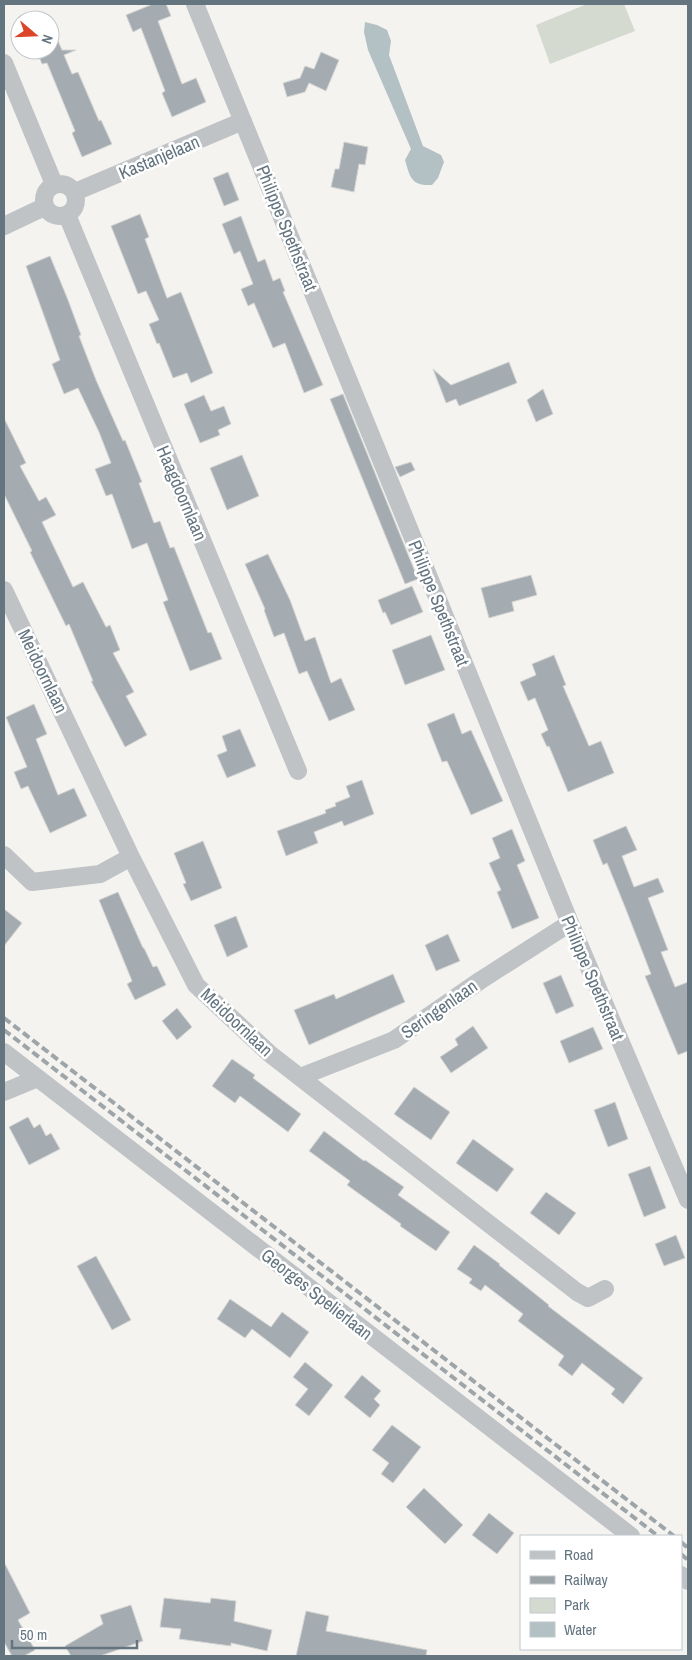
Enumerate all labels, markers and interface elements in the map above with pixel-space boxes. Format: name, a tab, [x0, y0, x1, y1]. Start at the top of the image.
north arrow	[10, 10, 60, 60]
text: N	[37, 32, 57, 46]
street label: Kastanjelaan	[115, 129, 203, 185]
street label: Philippe Spethstraat	[250, 161, 324, 295]
street label: Haagdoornlaan	[151, 442, 213, 544]
street label: Philippe Spethstraat	[402, 536, 476, 670]
street label: Meidoornlaan	[12, 625, 74, 717]
street label: Philippe Spethstraat	[555, 912, 631, 1044]
street label: Seringenlaan	[396, 974, 482, 1044]
street label: Meidoornlaan	[195, 982, 279, 1062]
street label: Georges Spelierlaan	[256, 1242, 378, 1346]
legend	[520, 1535, 682, 1650]
text: Road	[564, 1544, 593, 1565]
text: Railway	[564, 1569, 609, 1590]
text: Park	[564, 1594, 590, 1615]
scale bar	[12, 1618, 138, 1650]
text: Water	[564, 1619, 596, 1640]
text: 50 m	[20, 1624, 47, 1645]

